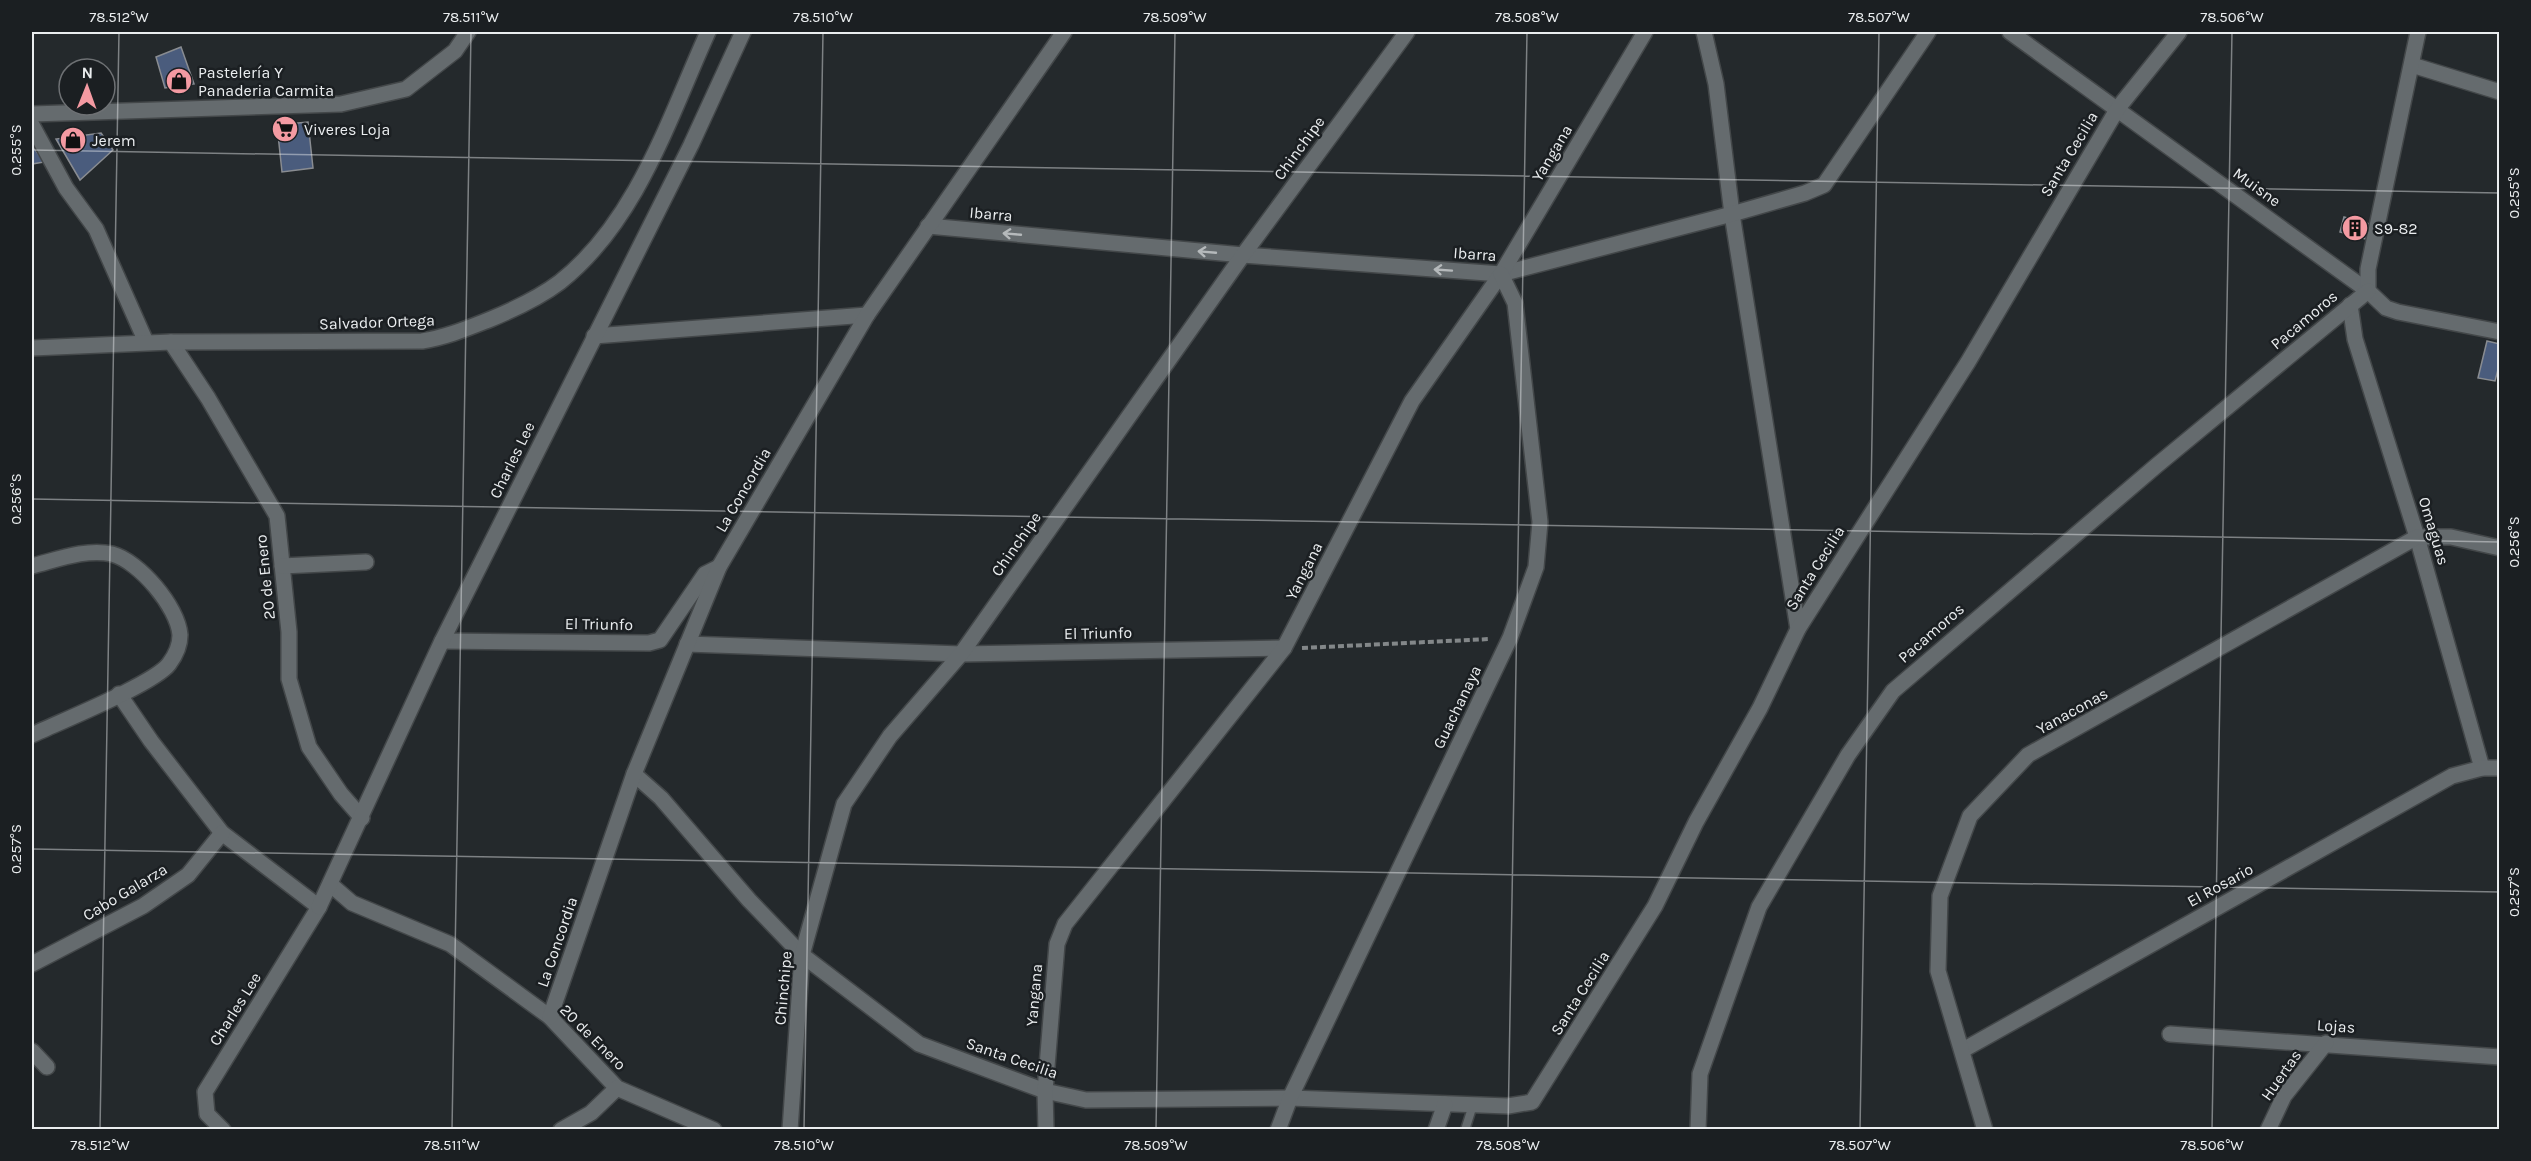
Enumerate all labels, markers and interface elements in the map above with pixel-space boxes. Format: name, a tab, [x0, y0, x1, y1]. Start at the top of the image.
text: 78.512°W	[89, 8, 149, 26]
text: 78.511°W	[443, 8, 500, 26]
text: 78.510°W	[793, 8, 853, 26]
text: 78.509°W	[1143, 8, 1207, 26]
text: 78.508°W	[1495, 8, 1560, 26]
text: 78.507°W	[1848, 8, 1911, 26]
text: 78.506°W	[2200, 8, 2264, 26]
north arrow	[57, 57, 117, 117]
text: N	[81, 63, 93, 82]
place label: Pastelería Y Panaderia Carmita	[198, 63, 334, 100]
shop icon: Pastelería Y Panaderia Carmita	[164, 66, 194, 96]
street label: Santa Cecilia	[2036, 108, 2102, 200]
street label: Chinchipe	[1270, 112, 1328, 184]
supermarket icon: Viveres Loja	[270, 114, 300, 144]
place label: Viveres Loja	[304, 120, 390, 139]
street label: Yangana	[1528, 121, 1576, 185]
text: 0.255°S	[7, 124, 25, 176]
shop icon: Jerem	[58, 125, 88, 155]
place label: Jerem	[92, 131, 136, 150]
street label: Muisne	[2229, 163, 2285, 211]
text: 0.255°S	[2505, 167, 2523, 219]
street label: Ibarra	[969, 203, 1013, 225]
building icon: S9-82	[2340, 213, 2370, 243]
place label: S9-82	[2374, 219, 2418, 238]
one-way arrow	[1003, 228, 1023, 239]
street label: Ibarra	[1453, 243, 1497, 265]
one-way arrow	[1197, 246, 1217, 257]
one-way arrow	[1434, 264, 1453, 275]
street label: Pacamoros	[2267, 287, 2341, 353]
street label: Salvador Ortega	[319, 310, 435, 334]
street label: Charles Lee	[485, 419, 539, 501]
street label: La Concordia	[711, 444, 775, 536]
text: 0.256°S	[7, 473, 25, 525]
street label: Omaguas	[2415, 495, 2453, 567]
street label: Chinchipe	[987, 508, 1045, 580]
text: 0.256°S	[2505, 516, 2523, 568]
street label: Santa Cecilia	[1782, 522, 1848, 614]
street label: 20 de Enero	[251, 534, 279, 620]
street label: Yangana	[1281, 539, 1327, 603]
street label: Pacamoros	[1894, 599, 1968, 667]
street label: El Triunfo	[565, 614, 633, 634]
street label: El Triunfo	[1064, 623, 1132, 643]
street label: Guachanaya	[1429, 662, 1485, 752]
street label: Yanaconas	[2033, 684, 2111, 738]
text: 0.257°S	[7, 824, 25, 874]
street label: Cabo Galarza	[79, 859, 171, 925]
street label: El Rosario	[2184, 859, 2256, 911]
text: 0.257°S	[2505, 867, 2523, 917]
street label: La Concordia	[533, 894, 581, 990]
street label: Santa Cecilia	[1547, 947, 1613, 1039]
street label: Chinchipe	[770, 950, 796, 1026]
street label: Yangana	[1022, 963, 1046, 1027]
street label: Charles Lee	[205, 969, 265, 1049]
street label: 20 de Enero	[556, 1000, 630, 1074]
street label: Lojas	[2316, 1015, 2356, 1037]
street label: Santa Cecilia	[964, 1033, 1060, 1083]
street label: Huertas	[2257, 1046, 2305, 1104]
text: 78.512°W	[70, 1136, 130, 1154]
text: 78.511°W	[424, 1136, 481, 1154]
text: 78.510°W	[774, 1136, 834, 1154]
text: 78.509°W	[1124, 1136, 1188, 1154]
text: 78.508°W	[1476, 1136, 1541, 1154]
text: 78.507°W	[1829, 1136, 1892, 1154]
text: 78.506°W	[2180, 1136, 2244, 1154]

